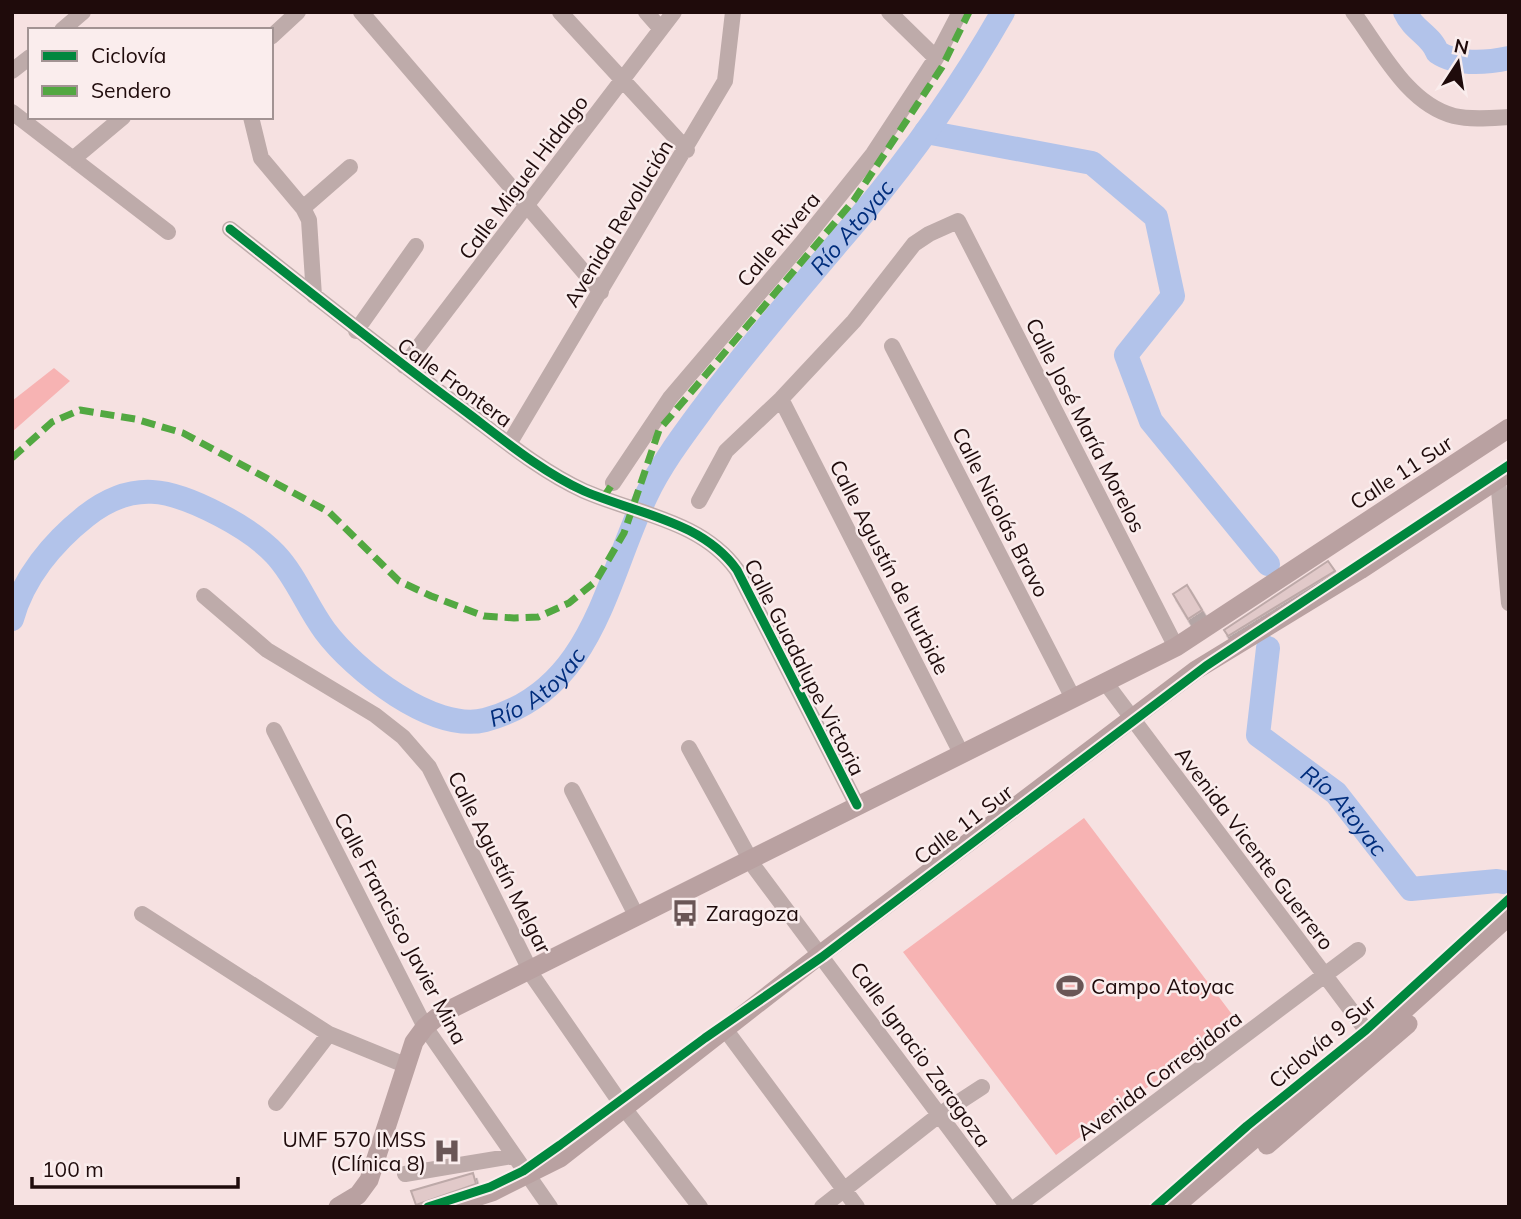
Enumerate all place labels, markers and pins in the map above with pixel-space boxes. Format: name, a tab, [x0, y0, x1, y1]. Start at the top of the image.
bus stop icon: Zaragoza	[670, 898, 700, 928]
place label: Zaragoza	[706, 900, 799, 926]
sports icon: Campo Atoyac	[1055, 971, 1085, 1001]
place label: Campo Atoyac	[1091, 973, 1234, 999]
place label: UMF 570 IMSS (Clínica 8)	[282, 1126, 426, 1176]
hospital icon: UMF 570 IMSS (Clínica 8)	[432, 1136, 462, 1166]

